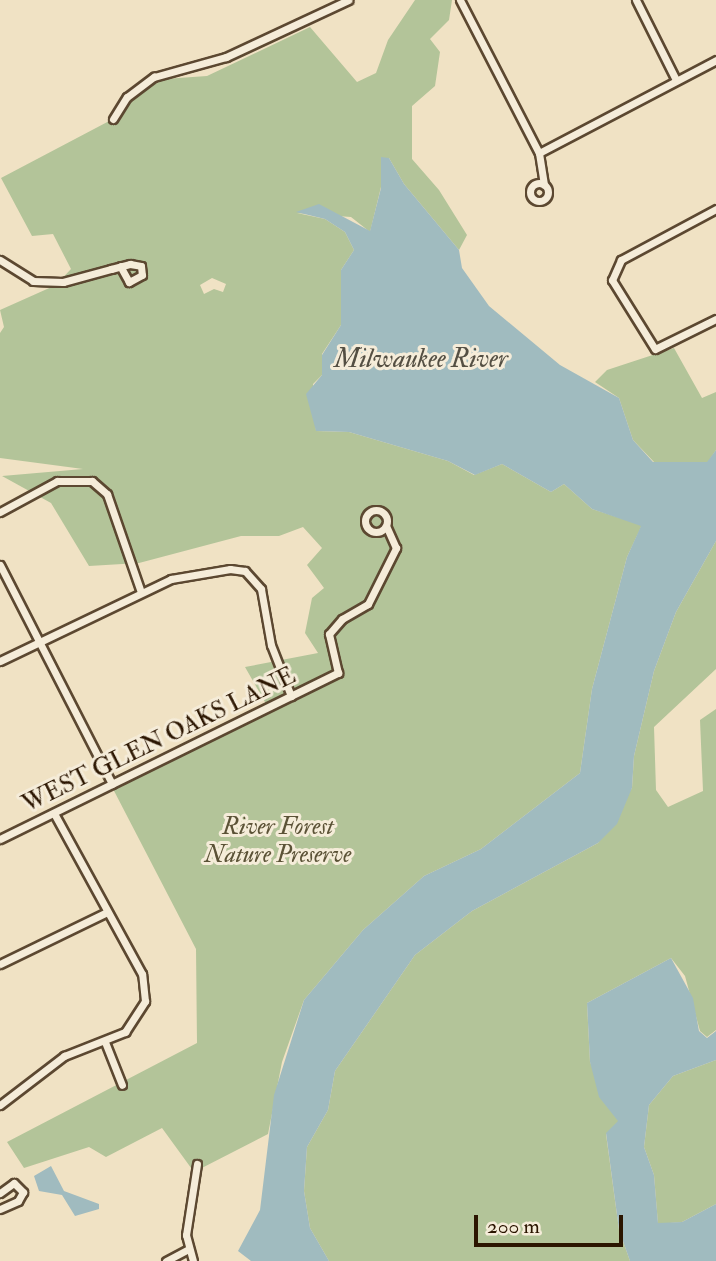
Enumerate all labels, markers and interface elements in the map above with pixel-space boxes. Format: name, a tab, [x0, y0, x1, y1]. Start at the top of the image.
water label: Milwaukee River	[334, 344, 508, 376]
street label: WEST GLEN OAKS LANE	[18, 661, 300, 819]
park label: River Forest Nature Preserve	[205, 813, 351, 869]
scale bar	[478, 1202, 627, 1246]
text: 200 m	[487, 1213, 540, 1240]

